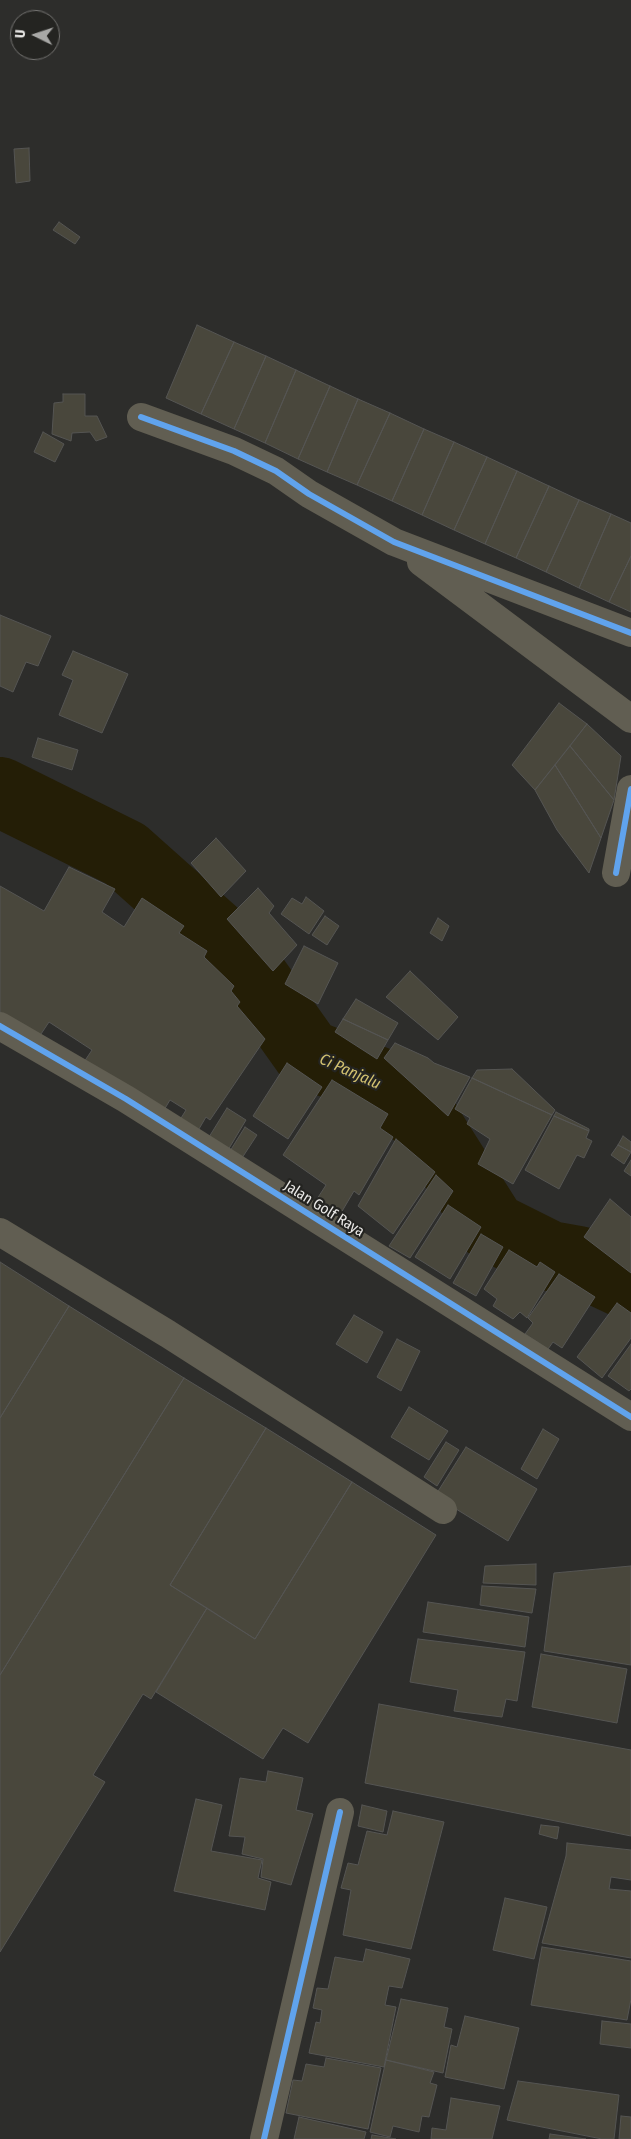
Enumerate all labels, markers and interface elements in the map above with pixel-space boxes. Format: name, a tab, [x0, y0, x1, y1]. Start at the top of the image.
north arrow	[10, 10, 60, 60]
text: U	[12, 29, 29, 39]
water label: Ci Panjalu	[316, 1050, 384, 1094]
street label: Jalan Golf Raya	[280, 1177, 368, 1241]

